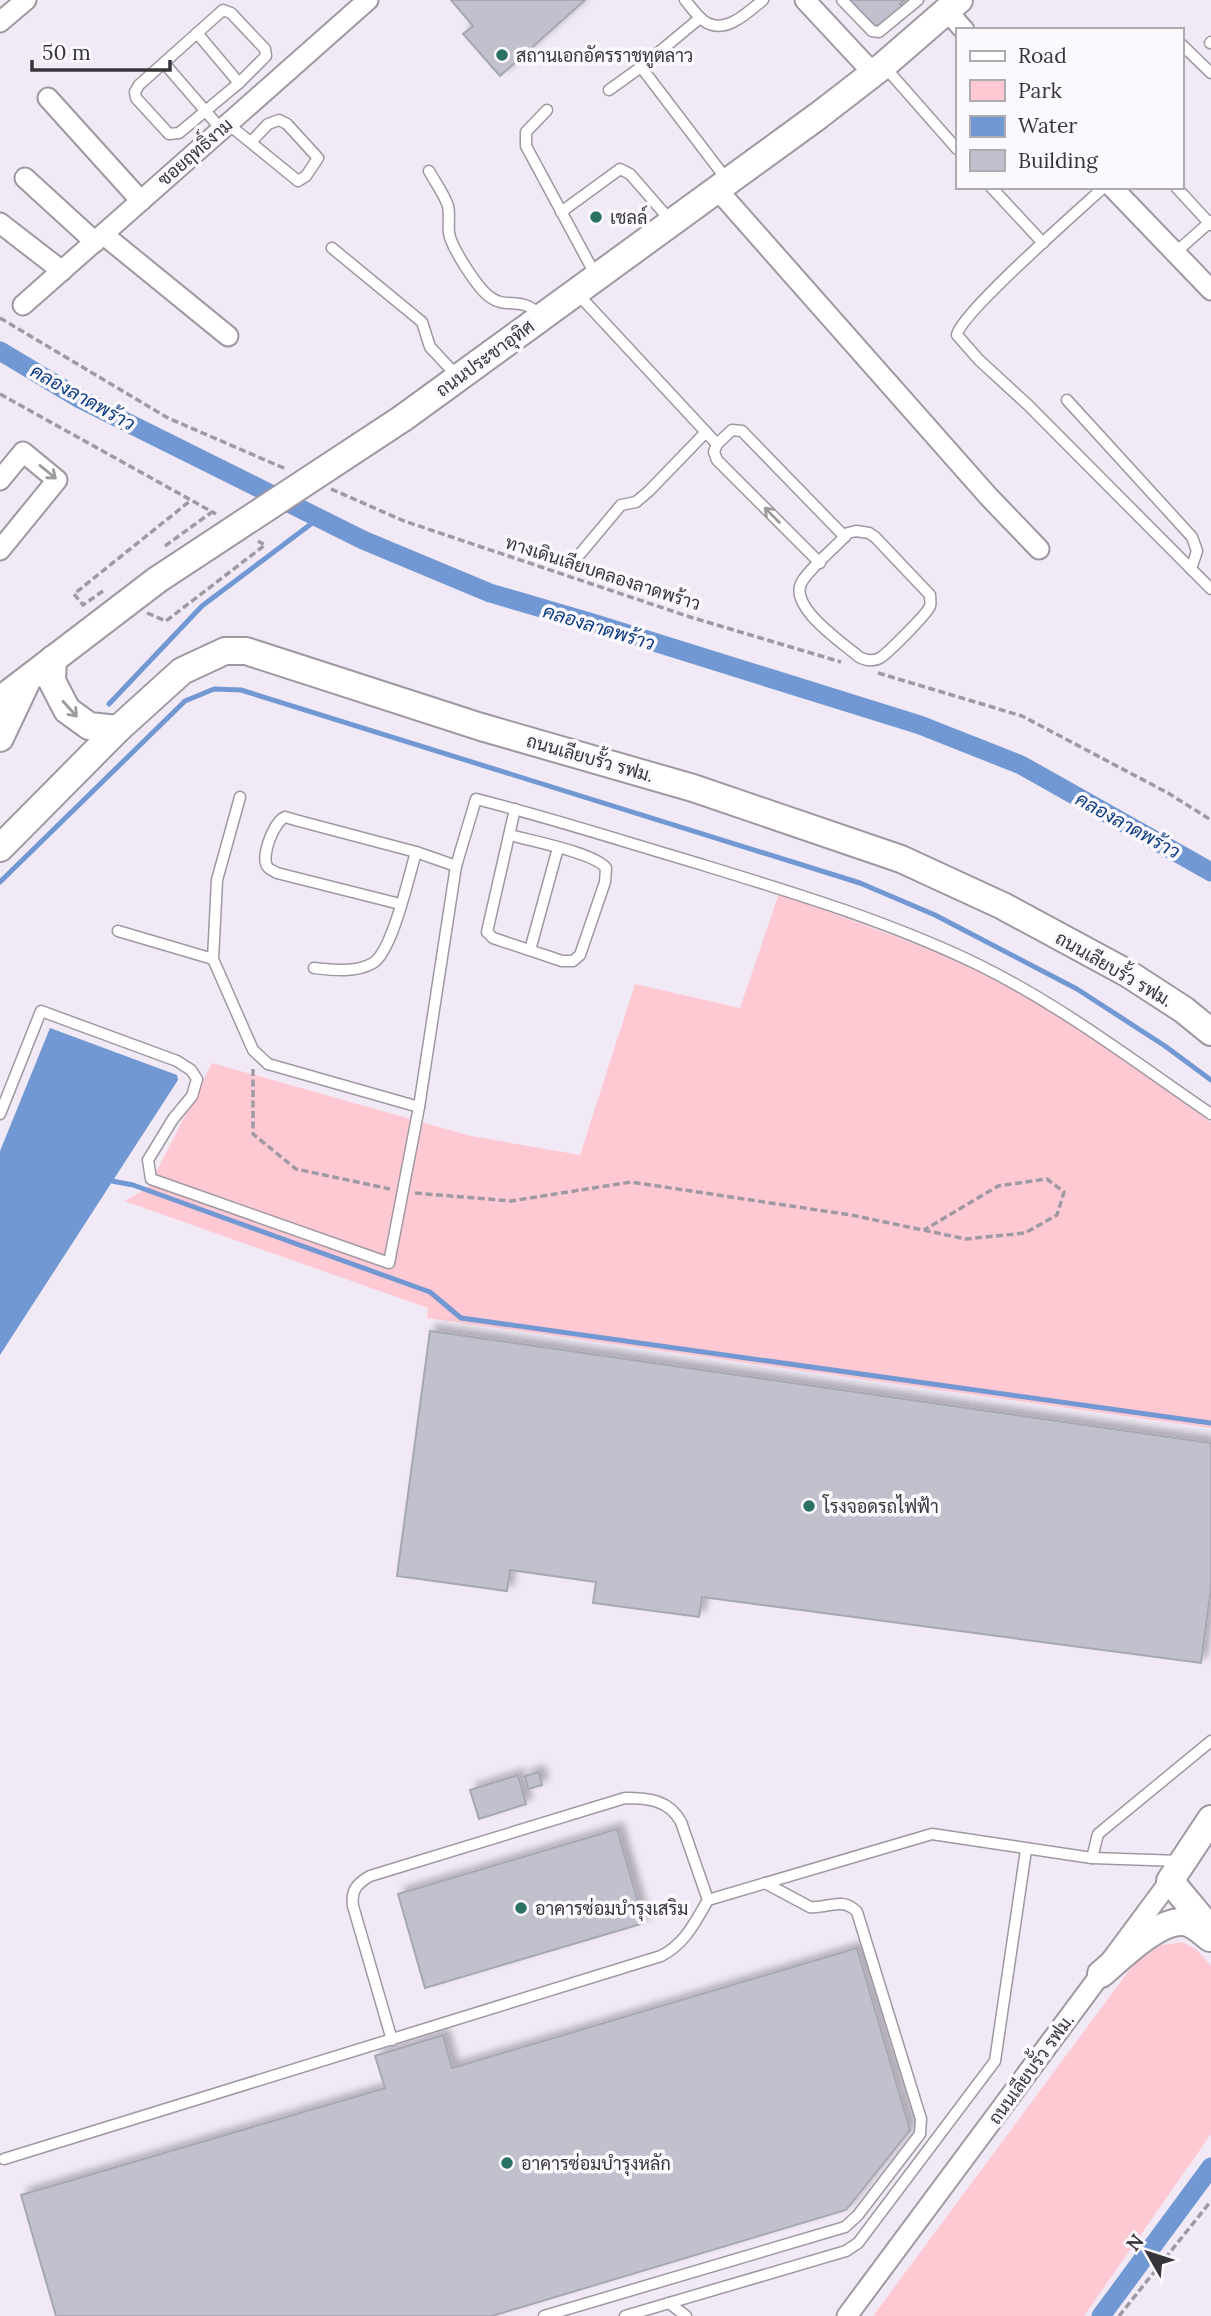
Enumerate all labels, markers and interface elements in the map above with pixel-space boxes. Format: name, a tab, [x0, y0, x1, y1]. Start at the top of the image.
scale bar	[32, 28, 170, 72]
legend	[956, 28, 1183, 189]
text: 50 m	[42, 39, 91, 66]
text: Road	[1018, 42, 1067, 69]
place label: สถานเอกอัครราชทูตลาว	[516, 44, 693, 69]
marker: สถานเอกอัครราชทูตลาว	[494, 47, 510, 63]
text: Park	[1018, 77, 1062, 104]
street label: ซอยฤทธิ์งาม	[150, 110, 237, 191]
text: Water	[1018, 112, 1077, 139]
text: Building	[1018, 147, 1098, 174]
place label: เชลล์	[610, 205, 647, 229]
marker: เชลล์	[588, 209, 604, 225]
street label: ถนนประชาอุทิศ	[431, 314, 539, 402]
water label: คลองลาดพร้าว	[27, 358, 139, 436]
one-way arrow	[38, 465, 56, 480]
one-way arrow	[763, 506, 780, 523]
street label: ทางเดินเลียบคลองลาดพร้าว	[503, 530, 704, 615]
water label: คลองลาดพร้าว	[540, 599, 658, 655]
one-way arrow	[61, 700, 78, 717]
street label: ถนนเลียบรั้ว รฟม.	[524, 726, 657, 787]
water label: คลองลาดพร้าว	[1072, 786, 1184, 864]
street label: ถนนเลียบรั้ว รฟม.	[1051, 923, 1178, 1012]
place label: โรงจอดรถไฟฟ้า	[822, 1494, 939, 1518]
marker: โรงจอดรถไฟฟ้า	[801, 1498, 817, 1514]
place label: อาคารซ่อมบำรุงเสริม	[535, 1897, 688, 1921]
marker: อาคารซ่อมบำรุงเสริม	[513, 1900, 529, 1916]
street label: ถนนเลียบรั้ว รฟม.	[980, 2007, 1079, 2129]
place label: อาคารซ่อมบำรุงหลัก	[521, 2152, 671, 2176]
marker: อาคารซ่อมบำรุงหลัก	[499, 2155, 515, 2171]
north arrow	[1113, 2218, 1183, 2288]
text: N	[1121, 2229, 1149, 2256]

